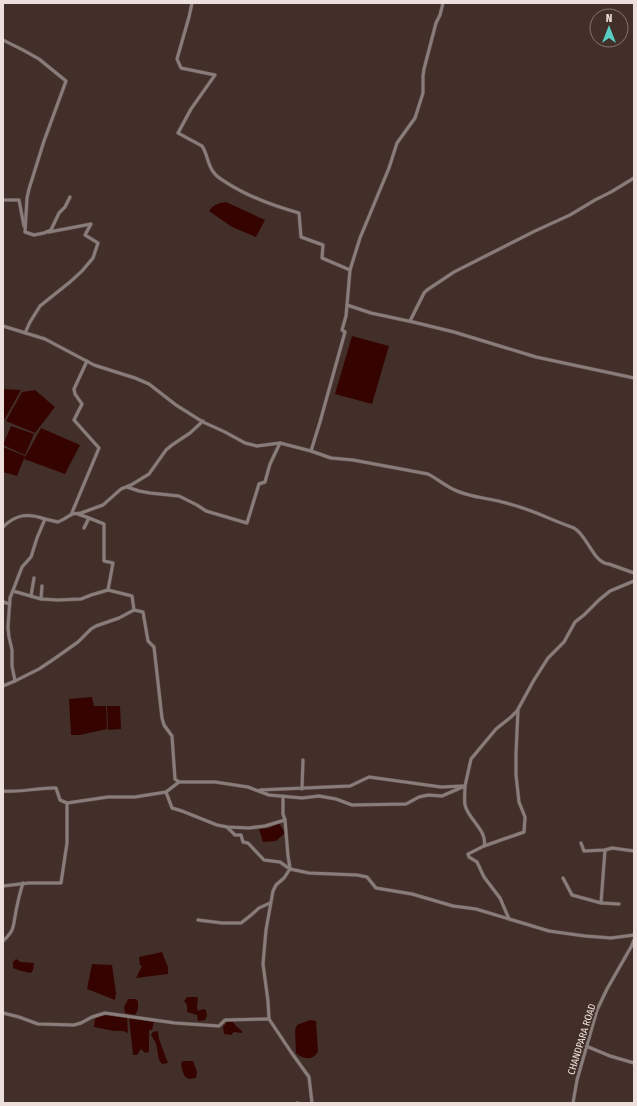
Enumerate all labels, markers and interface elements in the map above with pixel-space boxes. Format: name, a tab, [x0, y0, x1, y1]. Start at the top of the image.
north arrow	[589, 8, 629, 48]
text: N	[606, 12, 612, 25]
street label: CHANDPARA ROAD	[565, 1002, 599, 1076]

